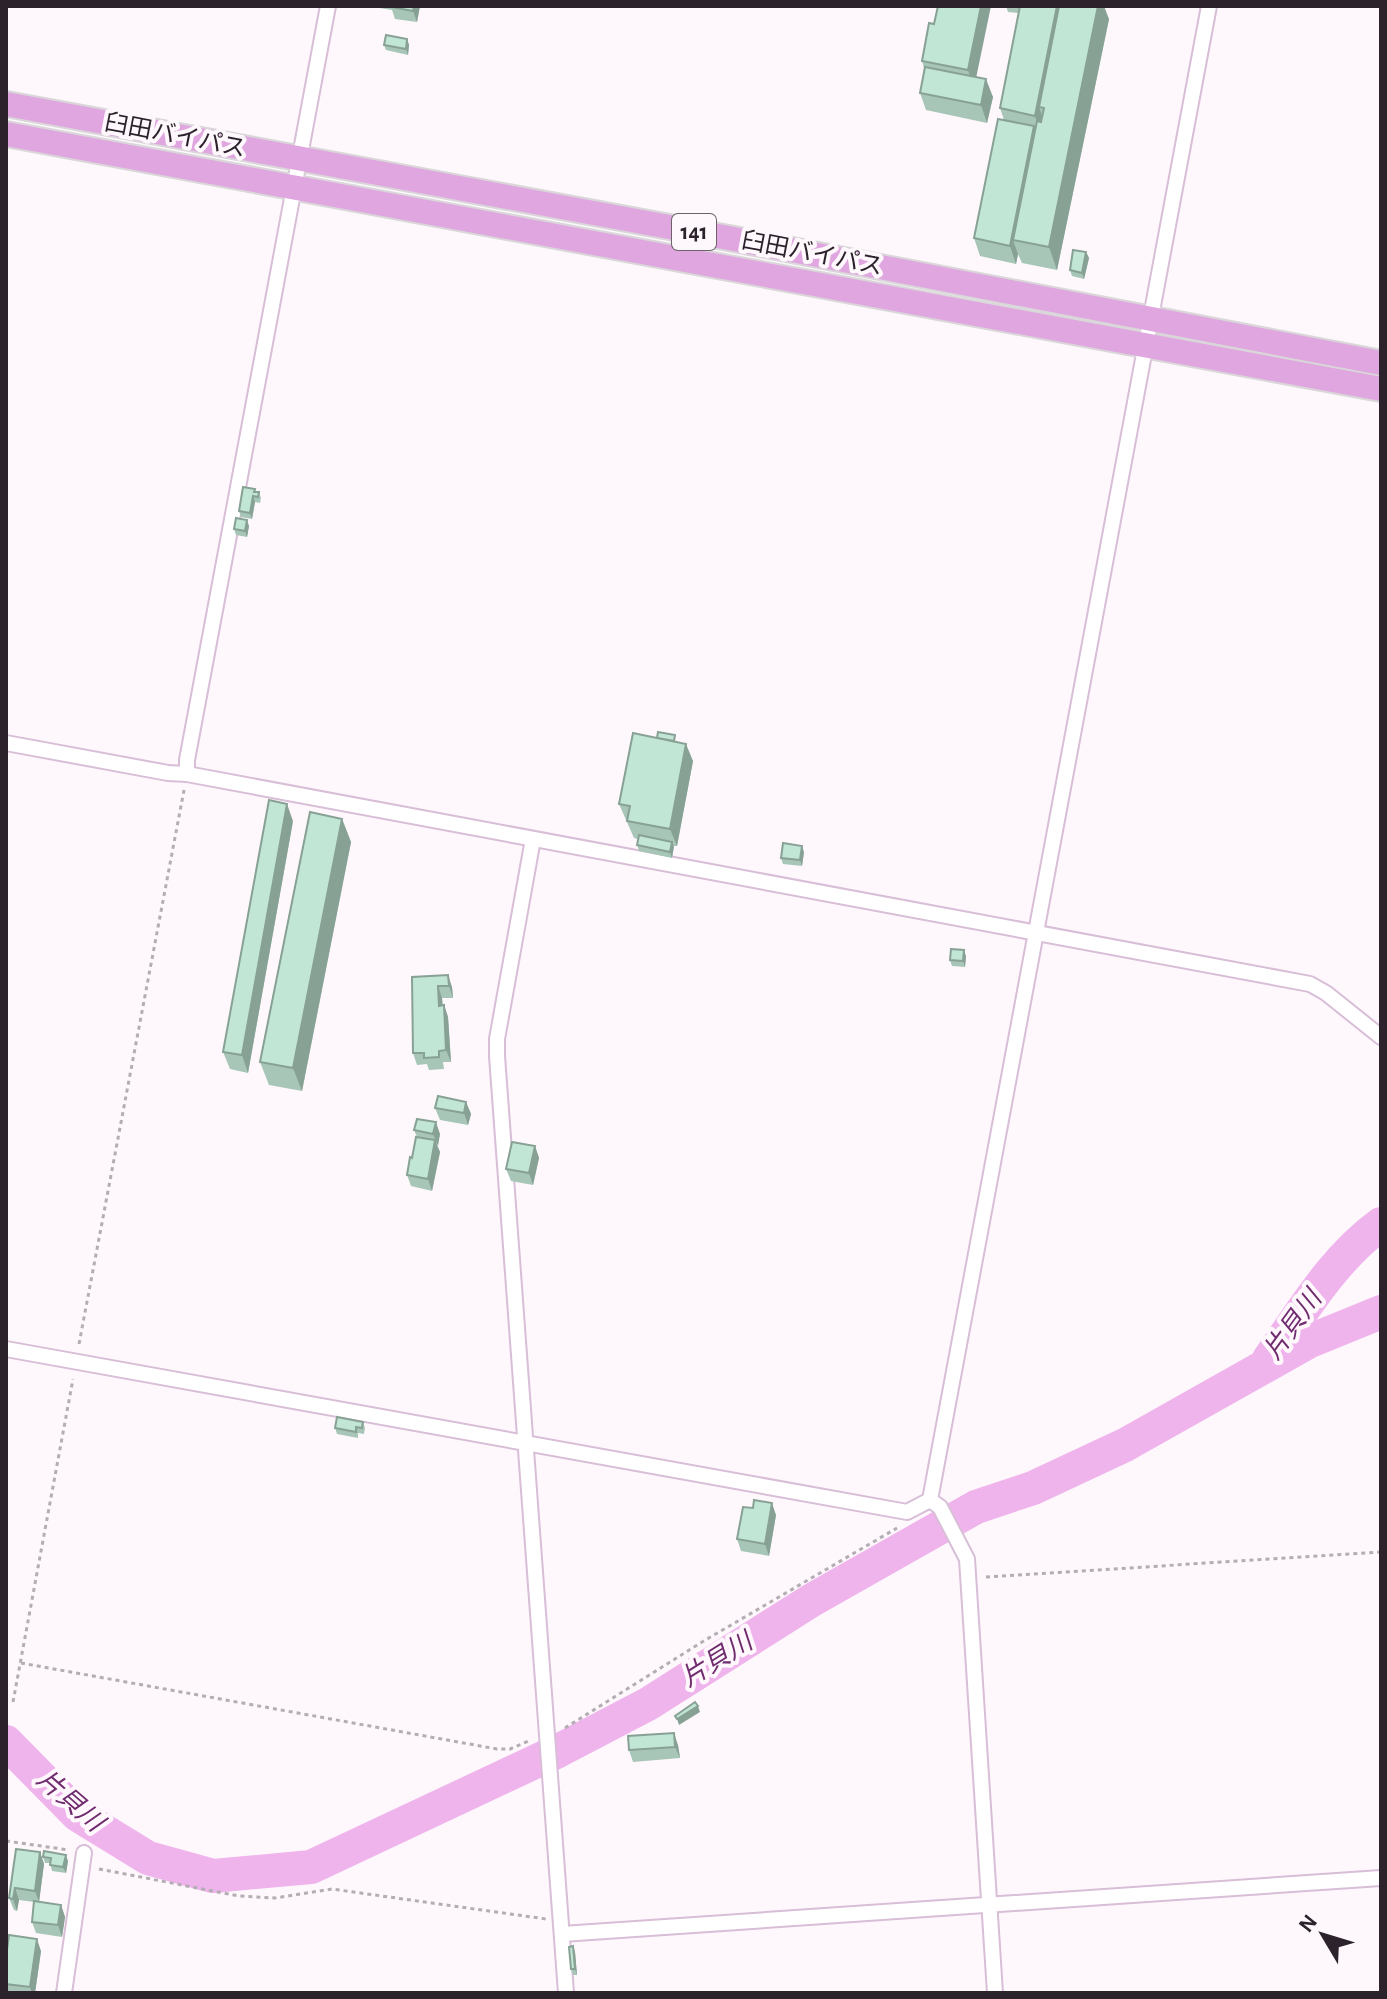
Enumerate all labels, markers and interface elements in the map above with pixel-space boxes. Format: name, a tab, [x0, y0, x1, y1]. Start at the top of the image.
street label: 臼田バイパス	[102, 109, 248, 161]
road number: 141	[672, 214, 716, 250]
street label: 臼田バイパス	[739, 227, 885, 279]
water label: 片貝川	[1259, 1283, 1328, 1364]
water label: 片貝川	[677, 1626, 760, 1692]
water label: 片貝川	[32, 1765, 111, 1838]
north arrow	[1283, 1895, 1363, 1975]
text: N	[1295, 1911, 1321, 1936]

